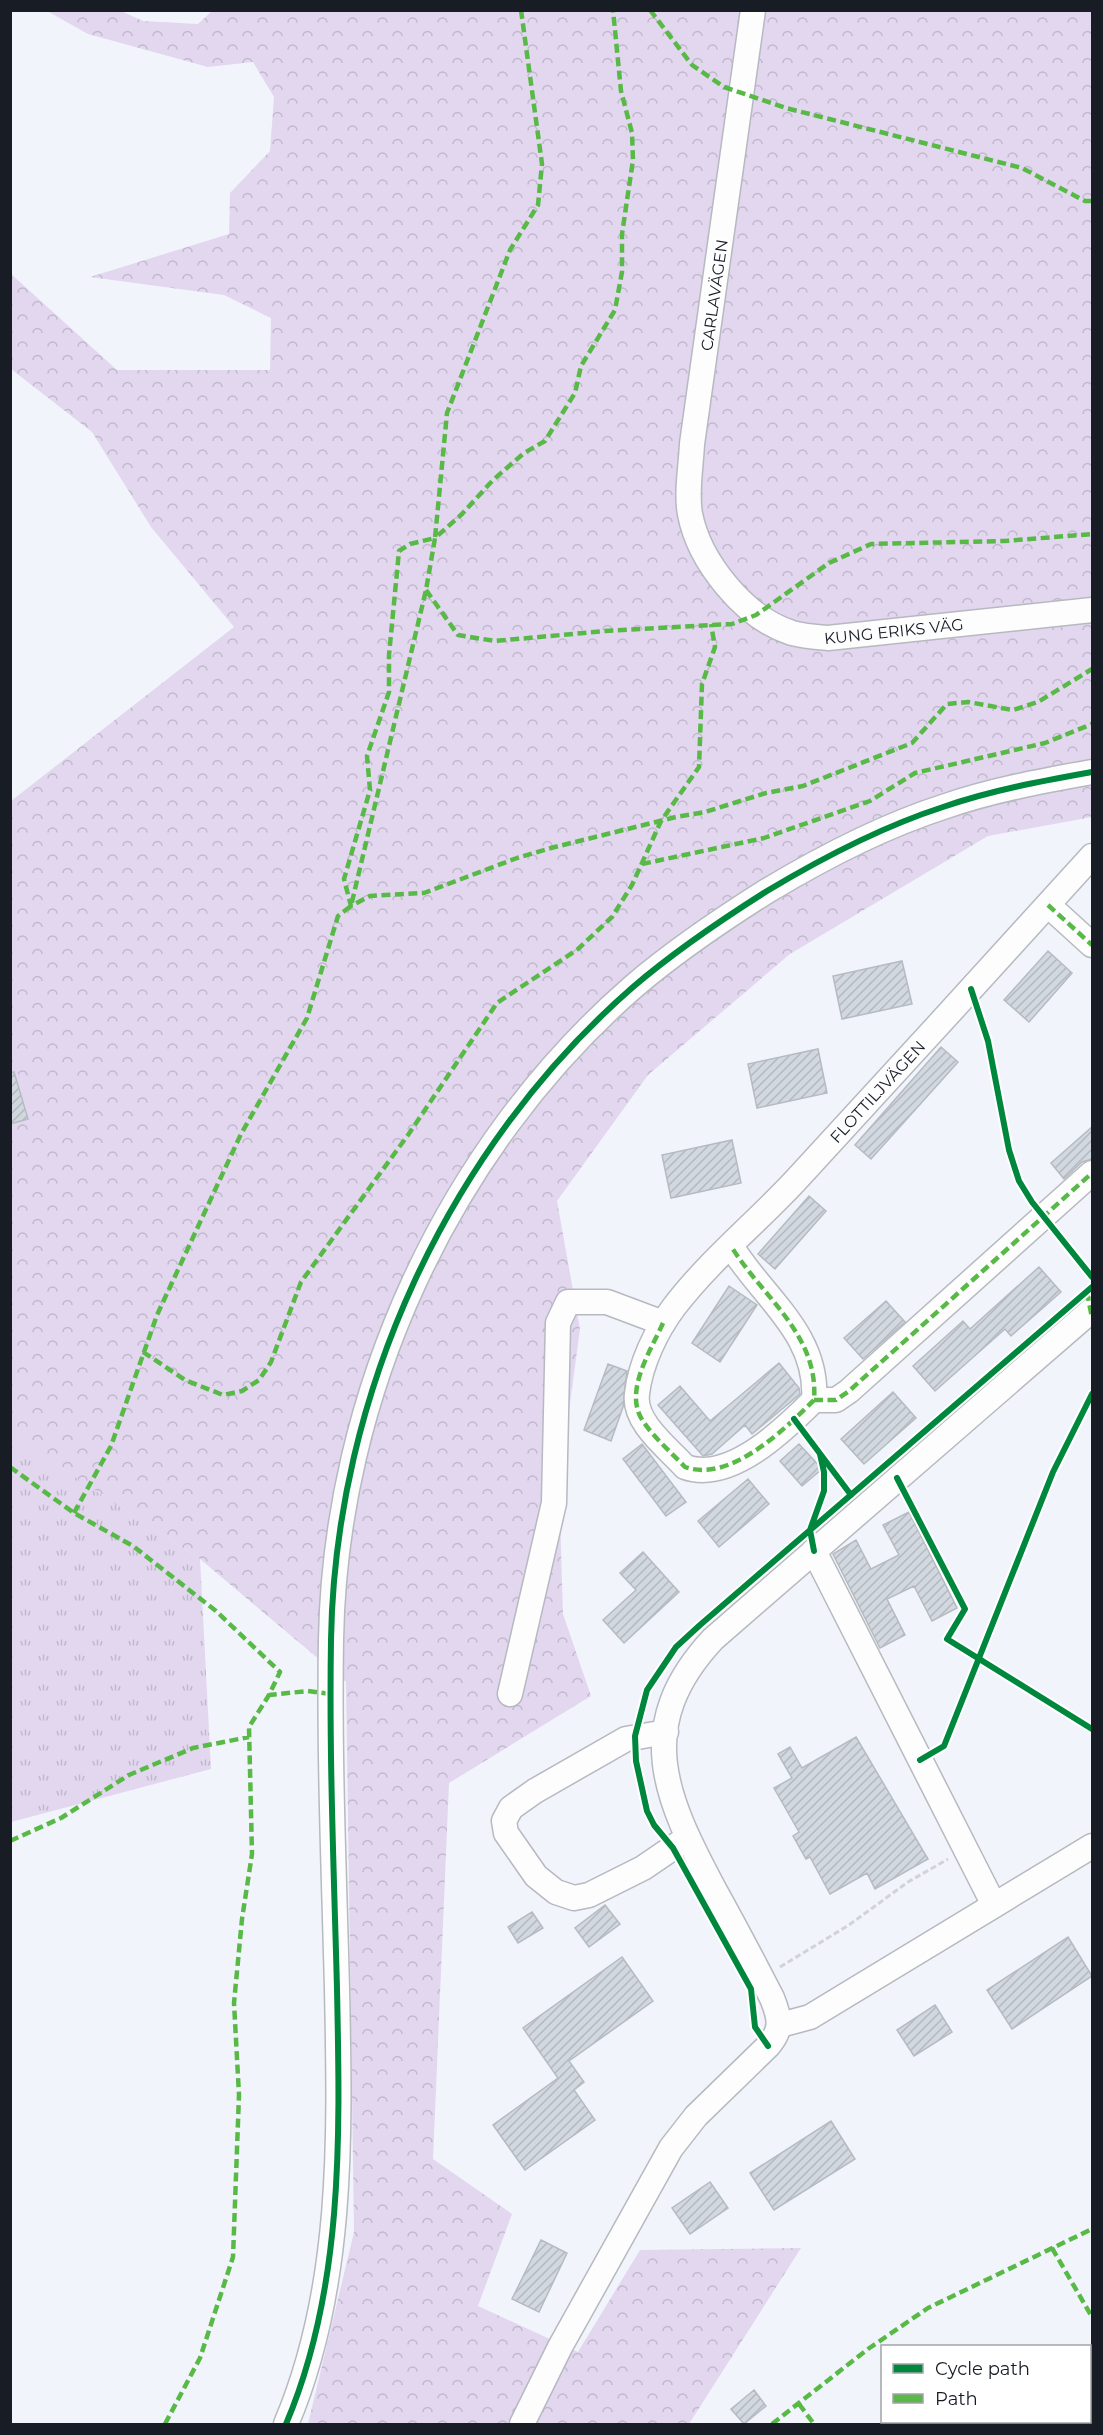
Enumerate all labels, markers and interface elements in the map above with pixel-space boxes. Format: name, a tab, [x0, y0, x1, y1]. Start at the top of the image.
street label: CARLAVÄGEN	[696, 238, 732, 352]
street label: KUNG ERIKS VÄG	[823, 615, 964, 648]
street label: FLOTTILJVÄGEN	[826, 1037, 929, 1147]
legend	[881, 2345, 1091, 2423]
text: Cycle path	[935, 2358, 1030, 2380]
text: Path	[935, 2388, 978, 2410]

